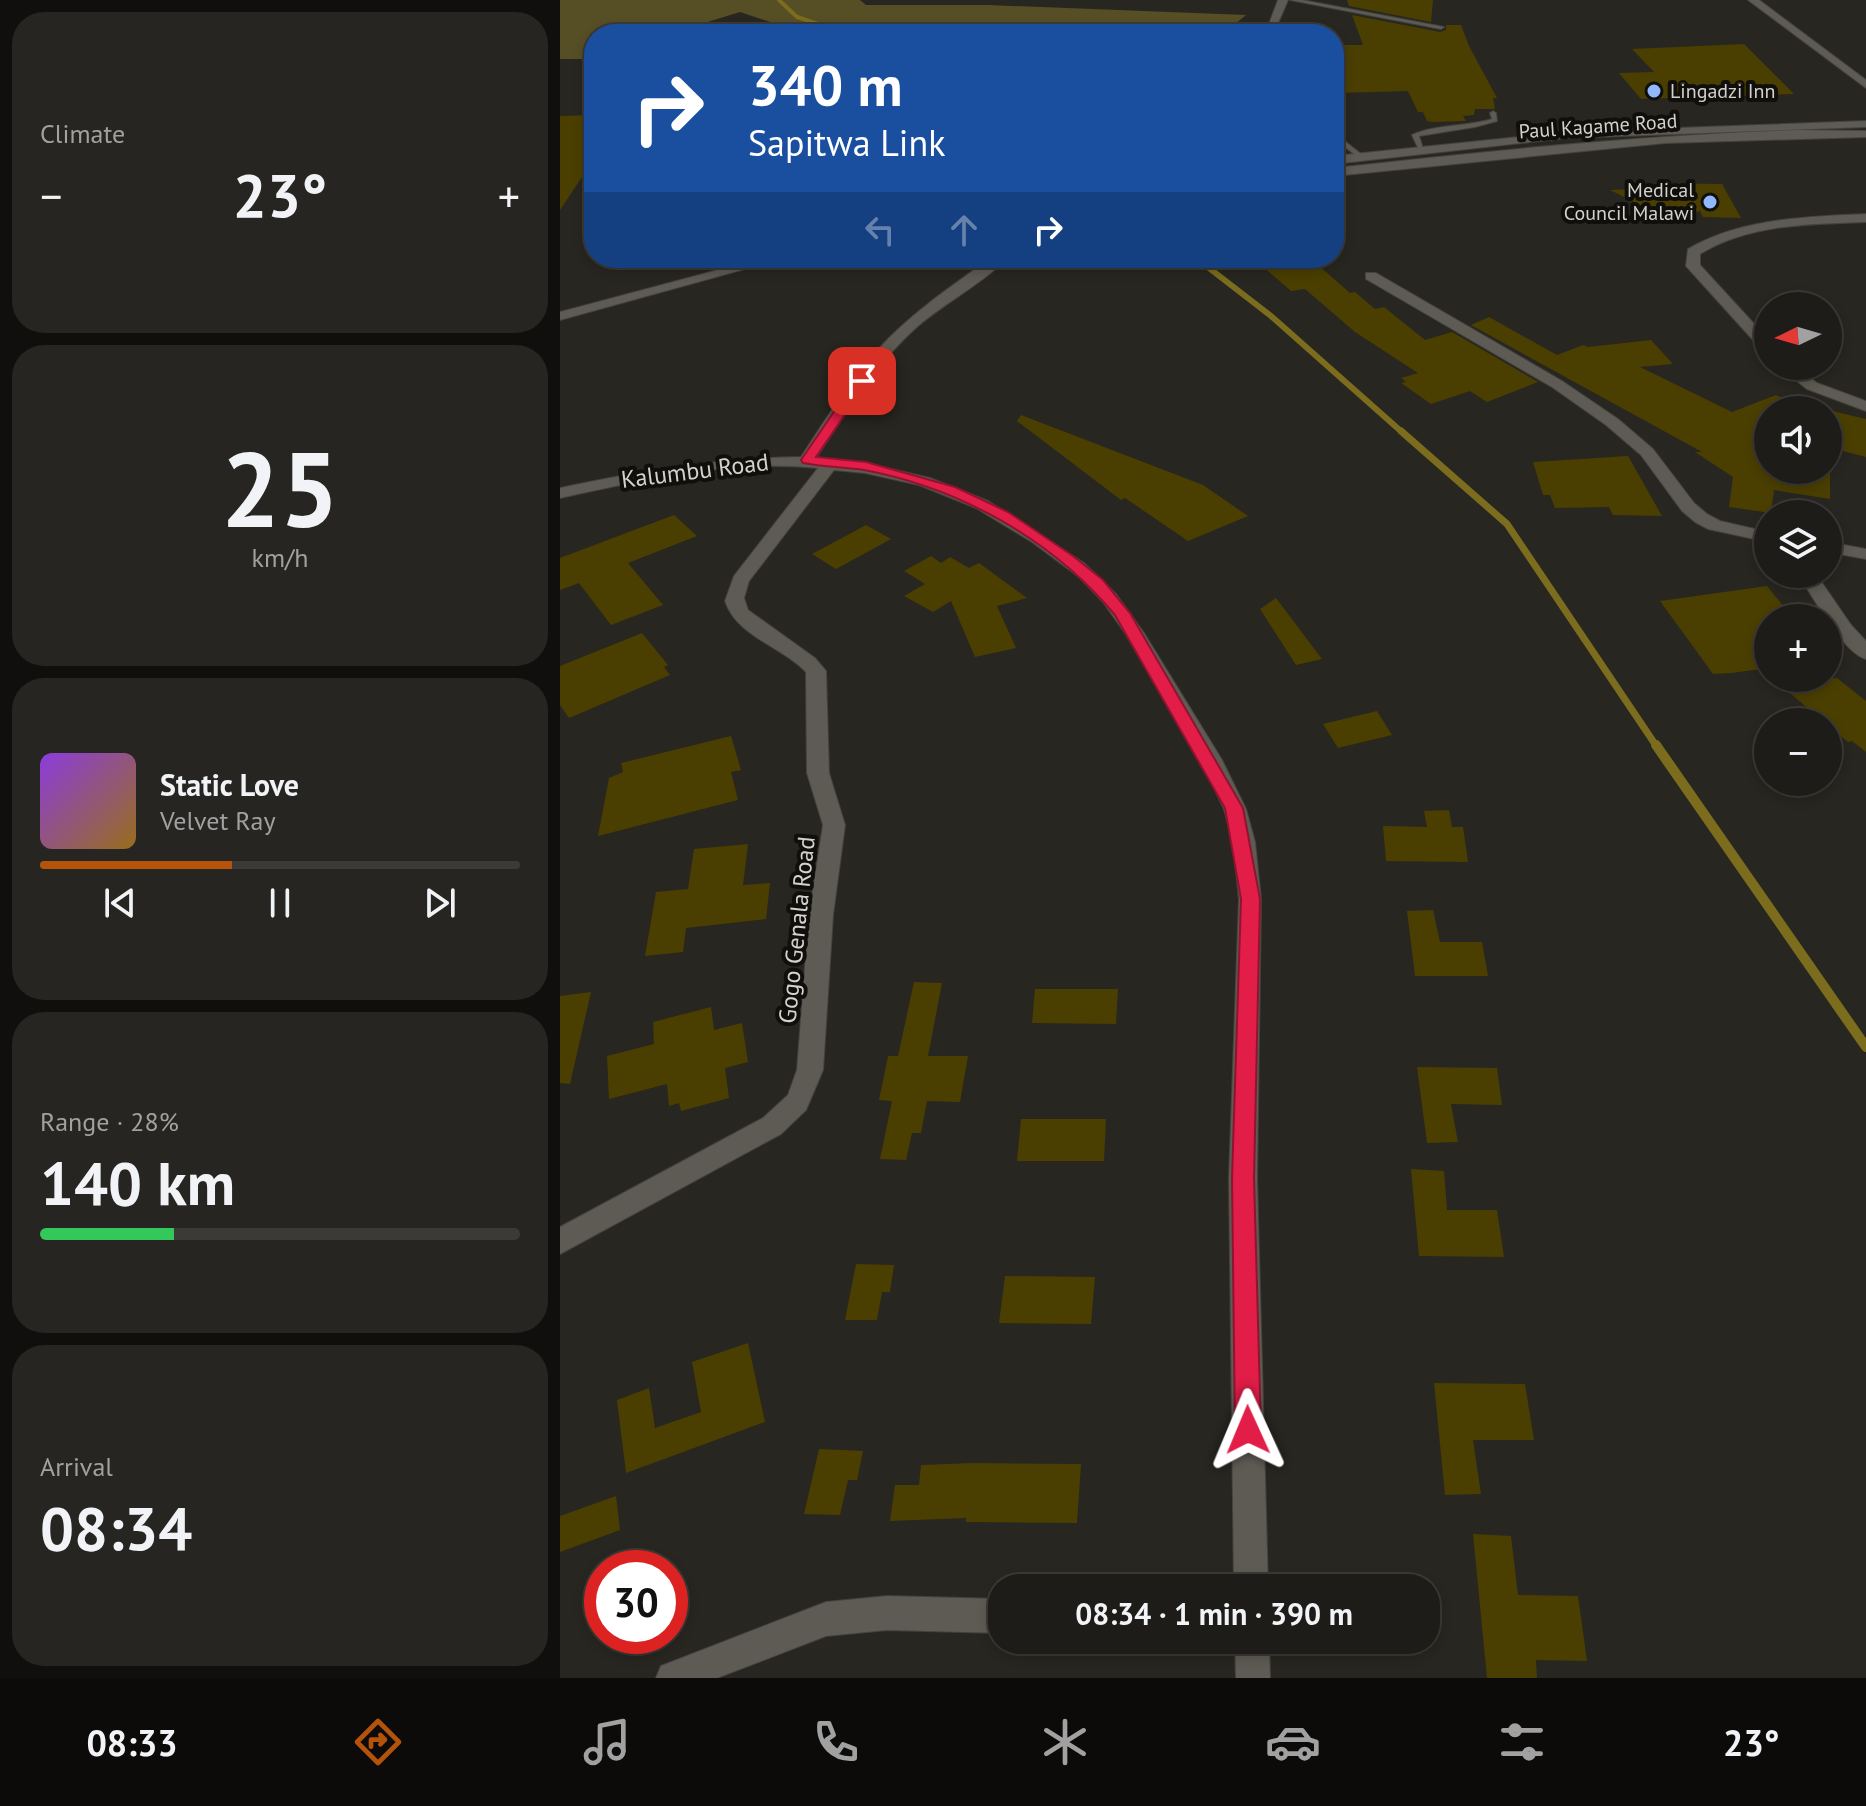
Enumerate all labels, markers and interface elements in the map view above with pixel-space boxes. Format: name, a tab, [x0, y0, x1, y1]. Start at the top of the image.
text: 340 m	[748, 49, 903, 121]
icon: right	[616, 56, 720, 160]
place label: Lingadzi Inn	[1670, 78, 1775, 104]
marker: Lingadzi Inn	[1645, 82, 1663, 100]
street label: Paul Kagame Road	[1518, 107, 1678, 145]
text: Climate	[40, 117, 125, 150]
text: Sapitwa Link	[748, 119, 945, 166]
text: 23°	[233, 156, 327, 234]
text: −	[40, 167, 62, 224]
text: +	[498, 167, 520, 224]
place label: Medical Council Malawi	[1564, 177, 1694, 226]
marker: Medical Council Malawi	[1701, 193, 1719, 211]
icon: left	[858, 208, 902, 252]
icon: ahead	[942, 208, 986, 252]
icon: right	[1026, 208, 1070, 252]
north arrow	[1754, 292, 1842, 380]
map controls	[1754, 292, 1842, 796]
pin	[828, 347, 896, 415]
icon: arrive	[840, 359, 884, 403]
button: sound	[1754, 396, 1842, 484]
text: 25	[221, 421, 339, 556]
street label: Kalumbu Road	[619, 446, 770, 495]
button: layers	[1754, 500, 1842, 588]
text: km/h	[252, 541, 309, 574]
button: +	[1754, 604, 1842, 692]
button: −	[1754, 708, 1842, 796]
text: Static Love	[160, 765, 299, 804]
text: Velvet Ray	[160, 804, 276, 837]
street label: Gogo Genala Road	[771, 835, 822, 1025]
icon: previous	[98, 881, 142, 925]
icon: pause	[258, 881, 302, 925]
icon: next	[418, 881, 462, 925]
text: Range · 28%	[40, 1105, 179, 1138]
text: 140 km	[40, 1144, 235, 1222]
position arrow	[1206, 1388, 1290, 1472]
text: Arrival	[40, 1450, 113, 1483]
text: 08:34	[40, 1489, 192, 1567]
speed limit sign: 30	[584, 1550, 688, 1654]
text: 08:34 · 1 min · 390 m	[1075, 1594, 1353, 1633]
icon: directions	[350, 1714, 406, 1770]
icon: music	[579, 1714, 635, 1770]
icon: phone	[808, 1714, 864, 1770]
icon: climate	[1037, 1714, 1093, 1770]
icon: car	[1265, 1714, 1321, 1770]
icon: filters	[1494, 1714, 1550, 1770]
text: 08:33	[86, 1719, 178, 1766]
text: 23°	[1723, 1719, 1780, 1766]

